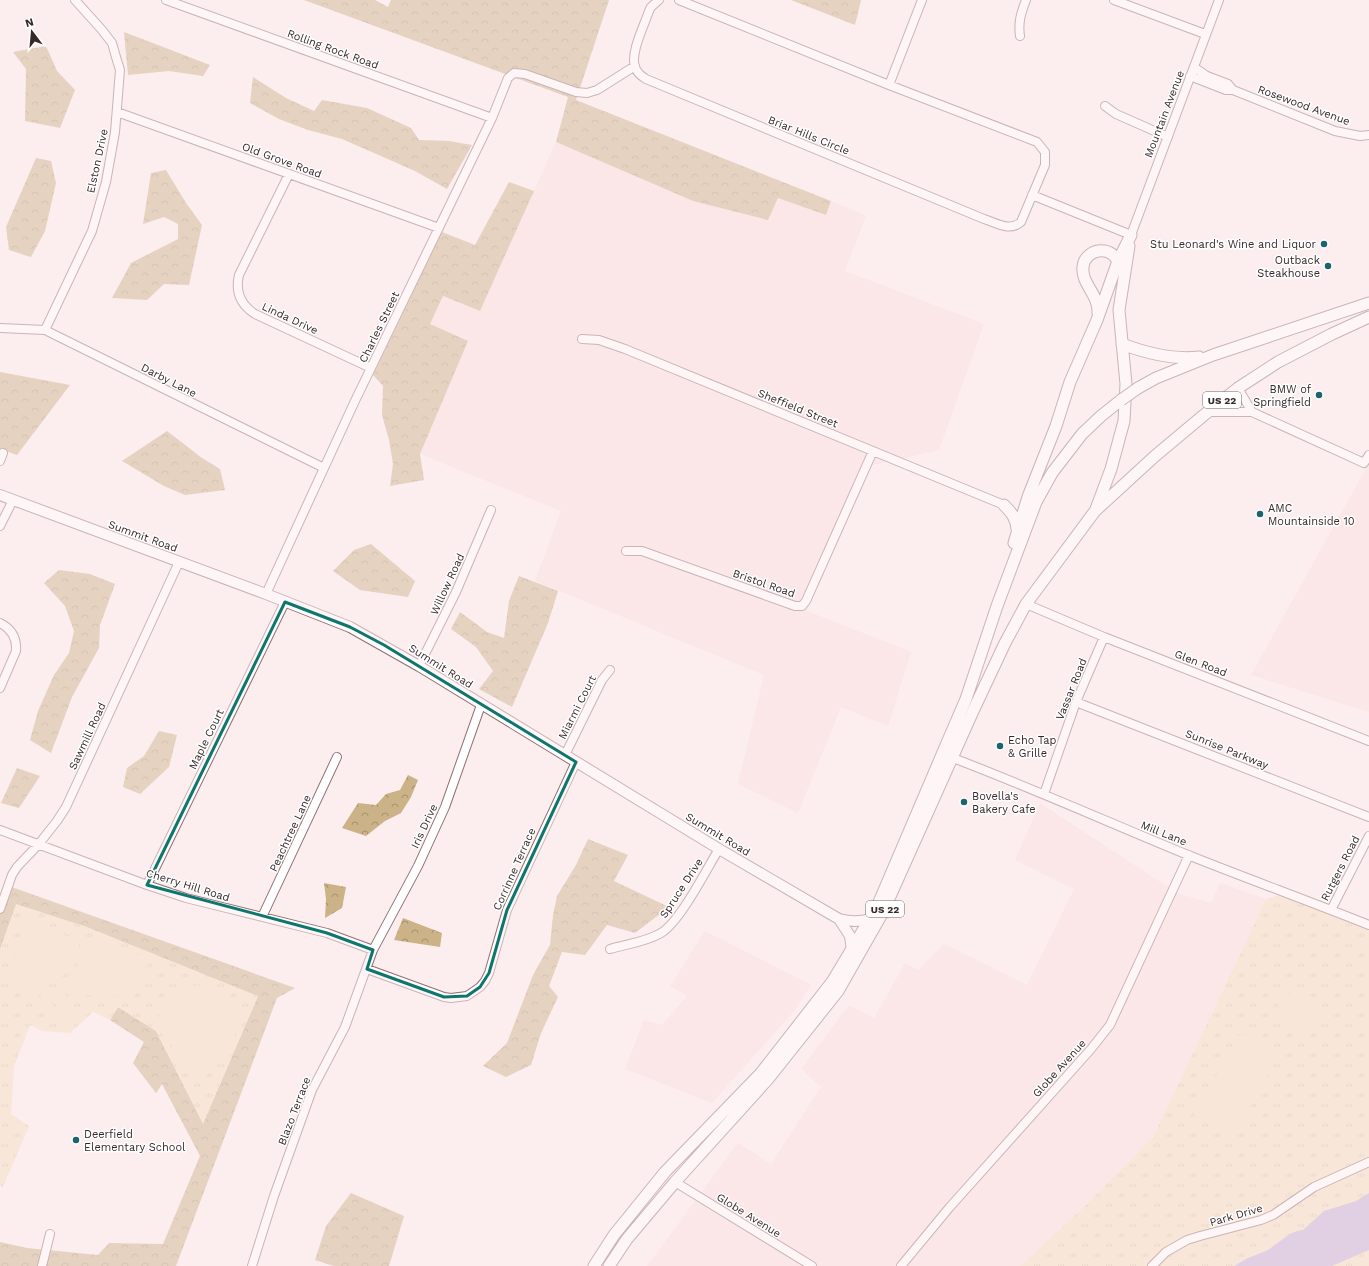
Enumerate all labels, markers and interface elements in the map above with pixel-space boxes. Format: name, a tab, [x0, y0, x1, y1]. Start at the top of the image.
north arrow	[12, 12, 52, 52]
text: N	[24, 15, 35, 30]
street label: Rolling Rock Road	[285, 27, 380, 72]
street label: Mountain Avenue	[1142, 69, 1187, 160]
street label: Rosewood Avenue	[1256, 83, 1352, 128]
street label: Briar Hills Circle	[766, 113, 851, 158]
street label: Elston Drive	[84, 128, 111, 194]
street label: Old Grove Road	[240, 140, 323, 181]
place label: Stu Leonard's Wine and Liquor	[1150, 238, 1317, 251]
marker: Stu Leonard's Wine and Liquor	[1319, 239, 1329, 249]
place label: Outback Steakhouse	[1257, 254, 1320, 280]
marker: Outback Steakhouse	[1323, 261, 1333, 271]
street label: Charles Street	[357, 289, 402, 365]
street label: Linda Drive	[260, 300, 320, 337]
street label: Darby Lane	[139, 361, 199, 400]
place label: BMW of Springfield	[1253, 383, 1312, 409]
street label: Sheffield Street	[756, 386, 840, 431]
marker: BMW of Springfield	[1314, 390, 1324, 400]
road number: US 22	[1203, 392, 1241, 408]
place label: AMC Mountainside 10	[1268, 502, 1355, 528]
marker: AMC Mountainside 10	[1255, 509, 1265, 519]
street label: Summit Road	[106, 518, 179, 555]
street label: Willow Road	[428, 551, 467, 617]
street label: Bristol Road	[731, 567, 797, 600]
street label: Summit Road	[406, 642, 475, 691]
street label: Glen Road	[1173, 648, 1229, 679]
street label: Vassar Road	[1053, 656, 1090, 722]
street label: Miarmi Court	[556, 673, 599, 741]
street label: Sawmill Road	[66, 701, 109, 772]
street label: Maple Court	[186, 707, 227, 772]
street label: Sunrise Parkway	[1183, 727, 1270, 772]
place label: Echo Tap & Grille	[1008, 734, 1057, 760]
marker: Echo Tap & Grille	[995, 741, 1005, 751]
place label: Bovella's Bakery Cafe	[972, 790, 1036, 816]
street label: Peachtree Lane	[267, 793, 314, 874]
marker: Bovella's Bakery Cafe	[959, 797, 969, 807]
street label: Iris Drive	[409, 802, 440, 850]
street label: Summit Road	[683, 810, 752, 859]
street label: Mill Lane	[1139, 818, 1189, 849]
street label: Corrinne Terrace	[490, 826, 538, 912]
street label: Rutgers Road	[1318, 833, 1362, 903]
street label: Spruce Drive	[657, 856, 706, 921]
street label: Cherry Hill Road	[144, 867, 231, 904]
road number: US 22	[866, 901, 904, 917]
street label: Globe Avenue	[1030, 1037, 1089, 1100]
street label: Blazo Terrace	[276, 1075, 313, 1147]
place label: Deerfield Elementary School	[84, 1128, 186, 1154]
marker: Deerfield Elementary School	[71, 1135, 81, 1145]
street label: Globe Avenue	[714, 1190, 783, 1240]
street label: Park Drive	[1208, 1202, 1264, 1229]

